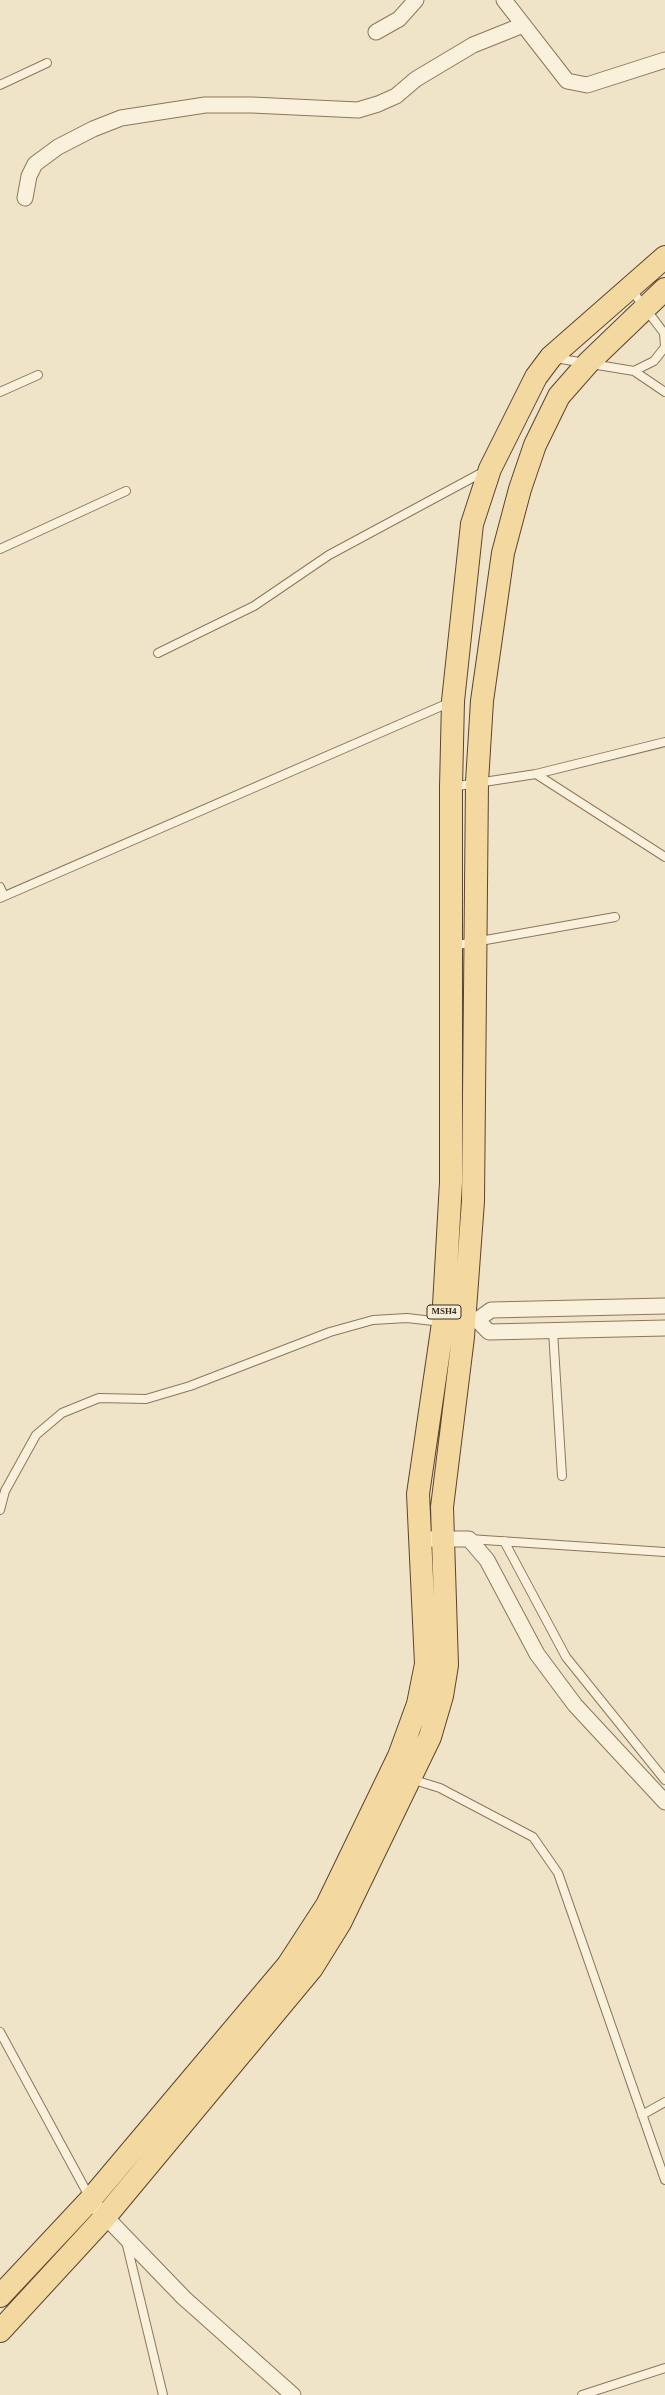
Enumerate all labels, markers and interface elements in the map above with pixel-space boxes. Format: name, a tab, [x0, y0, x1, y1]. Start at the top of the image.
road number: MSH4	[427, 1305, 461, 1319]

